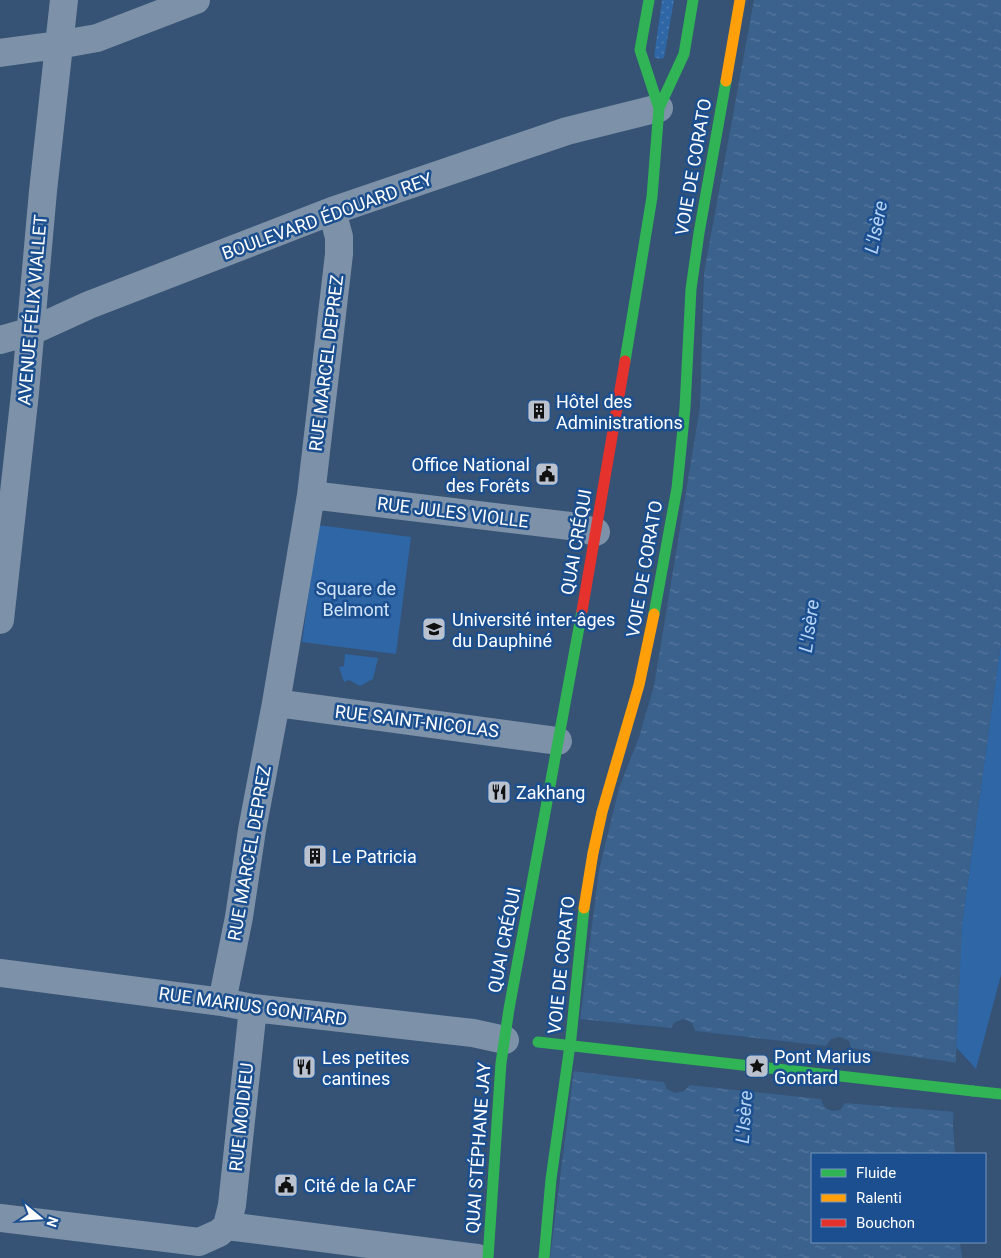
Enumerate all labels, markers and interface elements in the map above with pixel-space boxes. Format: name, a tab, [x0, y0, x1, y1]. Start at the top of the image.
street label: VOIE DE CORATO	[671, 97, 715, 237]
street label: BOULEVARD ÉDOUARD REY	[219, 168, 435, 264]
water label: L'Isère	[860, 198, 892, 255]
street label: AVENUE FÉLIX VIALLET	[13, 214, 51, 406]
street label: RUE MARCEL DEPREZ	[305, 273, 347, 453]
place label: Hôtel des Administrations	[556, 391, 683, 433]
building icon: Hôtel des Administrations	[526, 398, 552, 424]
place label: Office National des Forêts	[412, 454, 530, 496]
public building icon: Office National des Forêts	[534, 461, 560, 487]
street label: QUAI CRÉQUI	[556, 488, 596, 596]
street label: RUE JULES VIOLLE	[376, 492, 530, 532]
street label: VOIE DE CORATO	[622, 499, 666, 639]
park label: Square de Belmont	[316, 578, 396, 620]
water label: L'Isère	[794, 598, 824, 654]
place label: Université inter-âges du Dauphiné	[452, 609, 615, 651]
school or university icon: Université inter-âges du Dauphiné	[421, 616, 447, 642]
street label: RUE SAINT-NICOLAS	[334, 701, 501, 742]
street label: RUE MARCEL DEPREZ	[223, 763, 275, 942]
restaurant icon: Zakhang	[486, 779, 512, 805]
place label: Zakhang	[516, 782, 585, 803]
building icon: Le Patricia	[302, 843, 328, 869]
place label: Le Patricia	[332, 846, 417, 867]
street label: QUAI CRÉQUI	[483, 885, 525, 995]
street label: VOIE DE CORATO	[543, 895, 579, 1035]
street label: RUE MARIUS GONTARD	[158, 982, 348, 1030]
place label: Pont Marius Gontard	[774, 1046, 871, 1088]
place label: Les petites cantines	[322, 1047, 410, 1089]
place icon: Pont Marius Gontard	[744, 1053, 770, 1079]
restaurant icon: Les petites cantines	[291, 1054, 317, 1080]
street label: QUAI STÉPHANE JAY	[462, 1061, 494, 1234]
street label: RUE MOIDIEU	[225, 1062, 257, 1172]
water label: L'Isère	[731, 1089, 757, 1144]
legend	[811, 1153, 986, 1243]
text: Fluide	[856, 1164, 896, 1182]
public building icon: Cité de la CAF	[273, 1172, 299, 1198]
place label: Cité de la CAF	[304, 1175, 416, 1196]
text: Ralenti	[856, 1189, 902, 1207]
north arrow	[15, 1193, 65, 1243]
text: Bouchon	[856, 1214, 915, 1232]
text: N	[43, 1215, 62, 1229]

